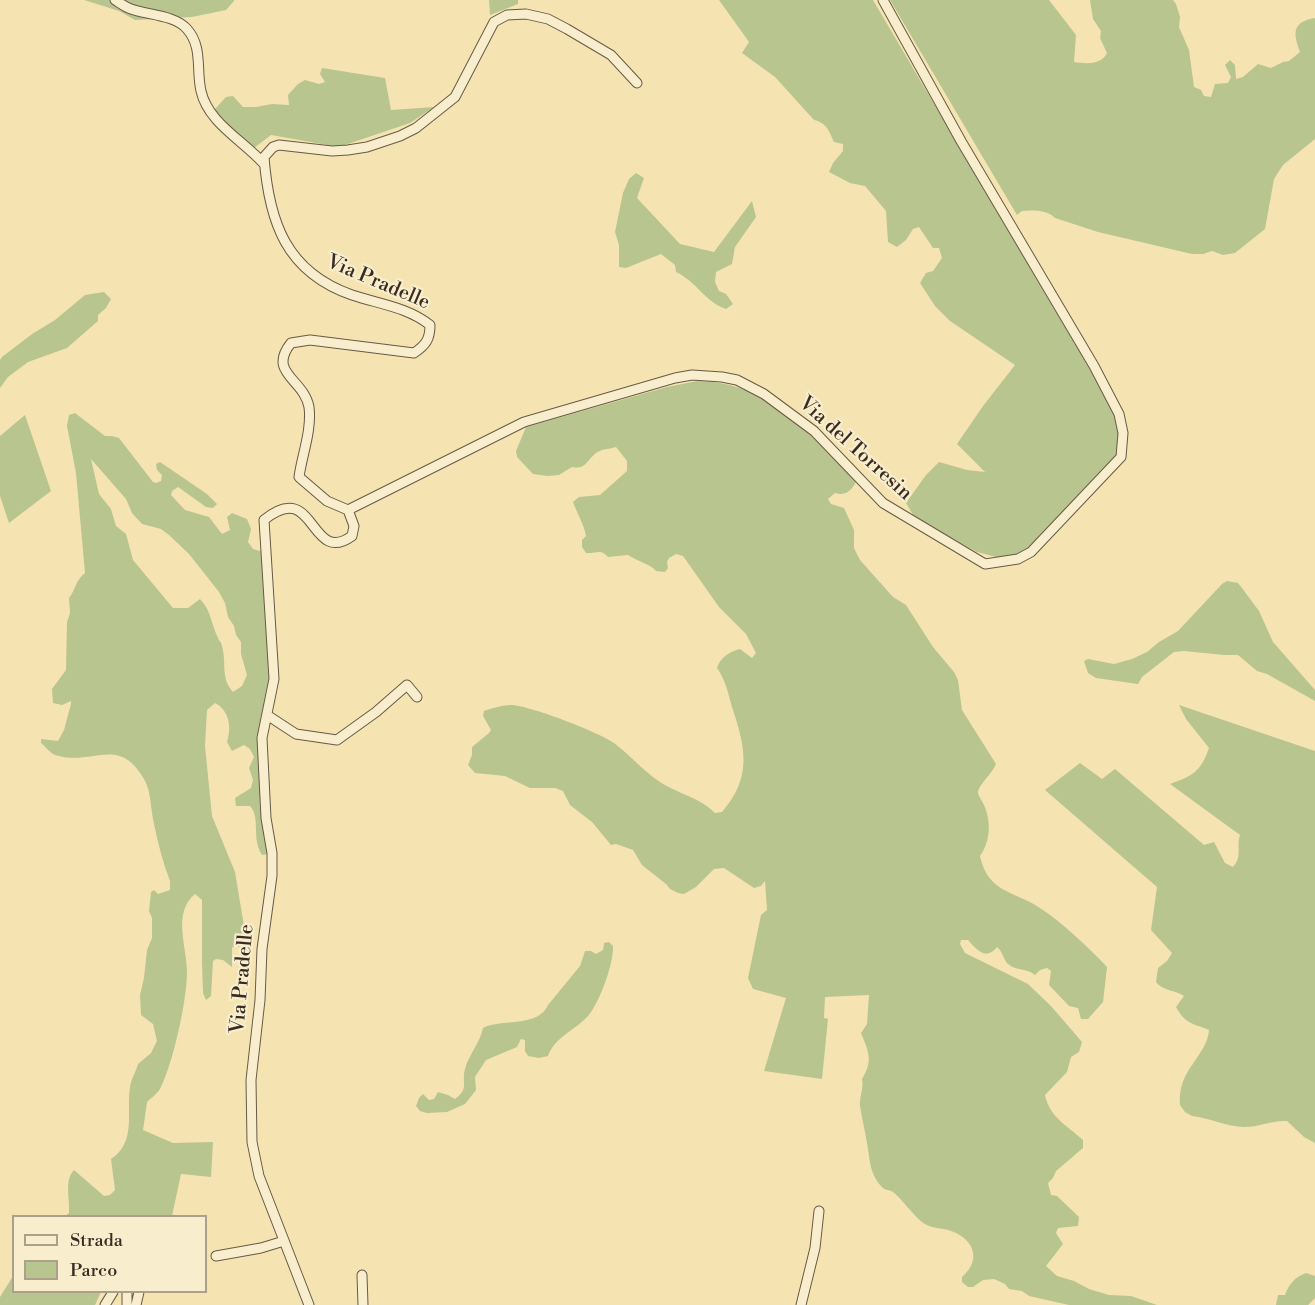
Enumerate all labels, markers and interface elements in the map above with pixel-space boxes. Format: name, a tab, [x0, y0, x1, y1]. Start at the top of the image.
street label: Via Pradelle	[323, 251, 433, 315]
street label: Via del Torresin	[794, 392, 916, 506]
street label: Via Pradelle	[226, 923, 260, 1035]
legend	[12, 1215, 207, 1293]
text: Strada	[70, 1229, 123, 1252]
text: Parco	[70, 1259, 117, 1282]

